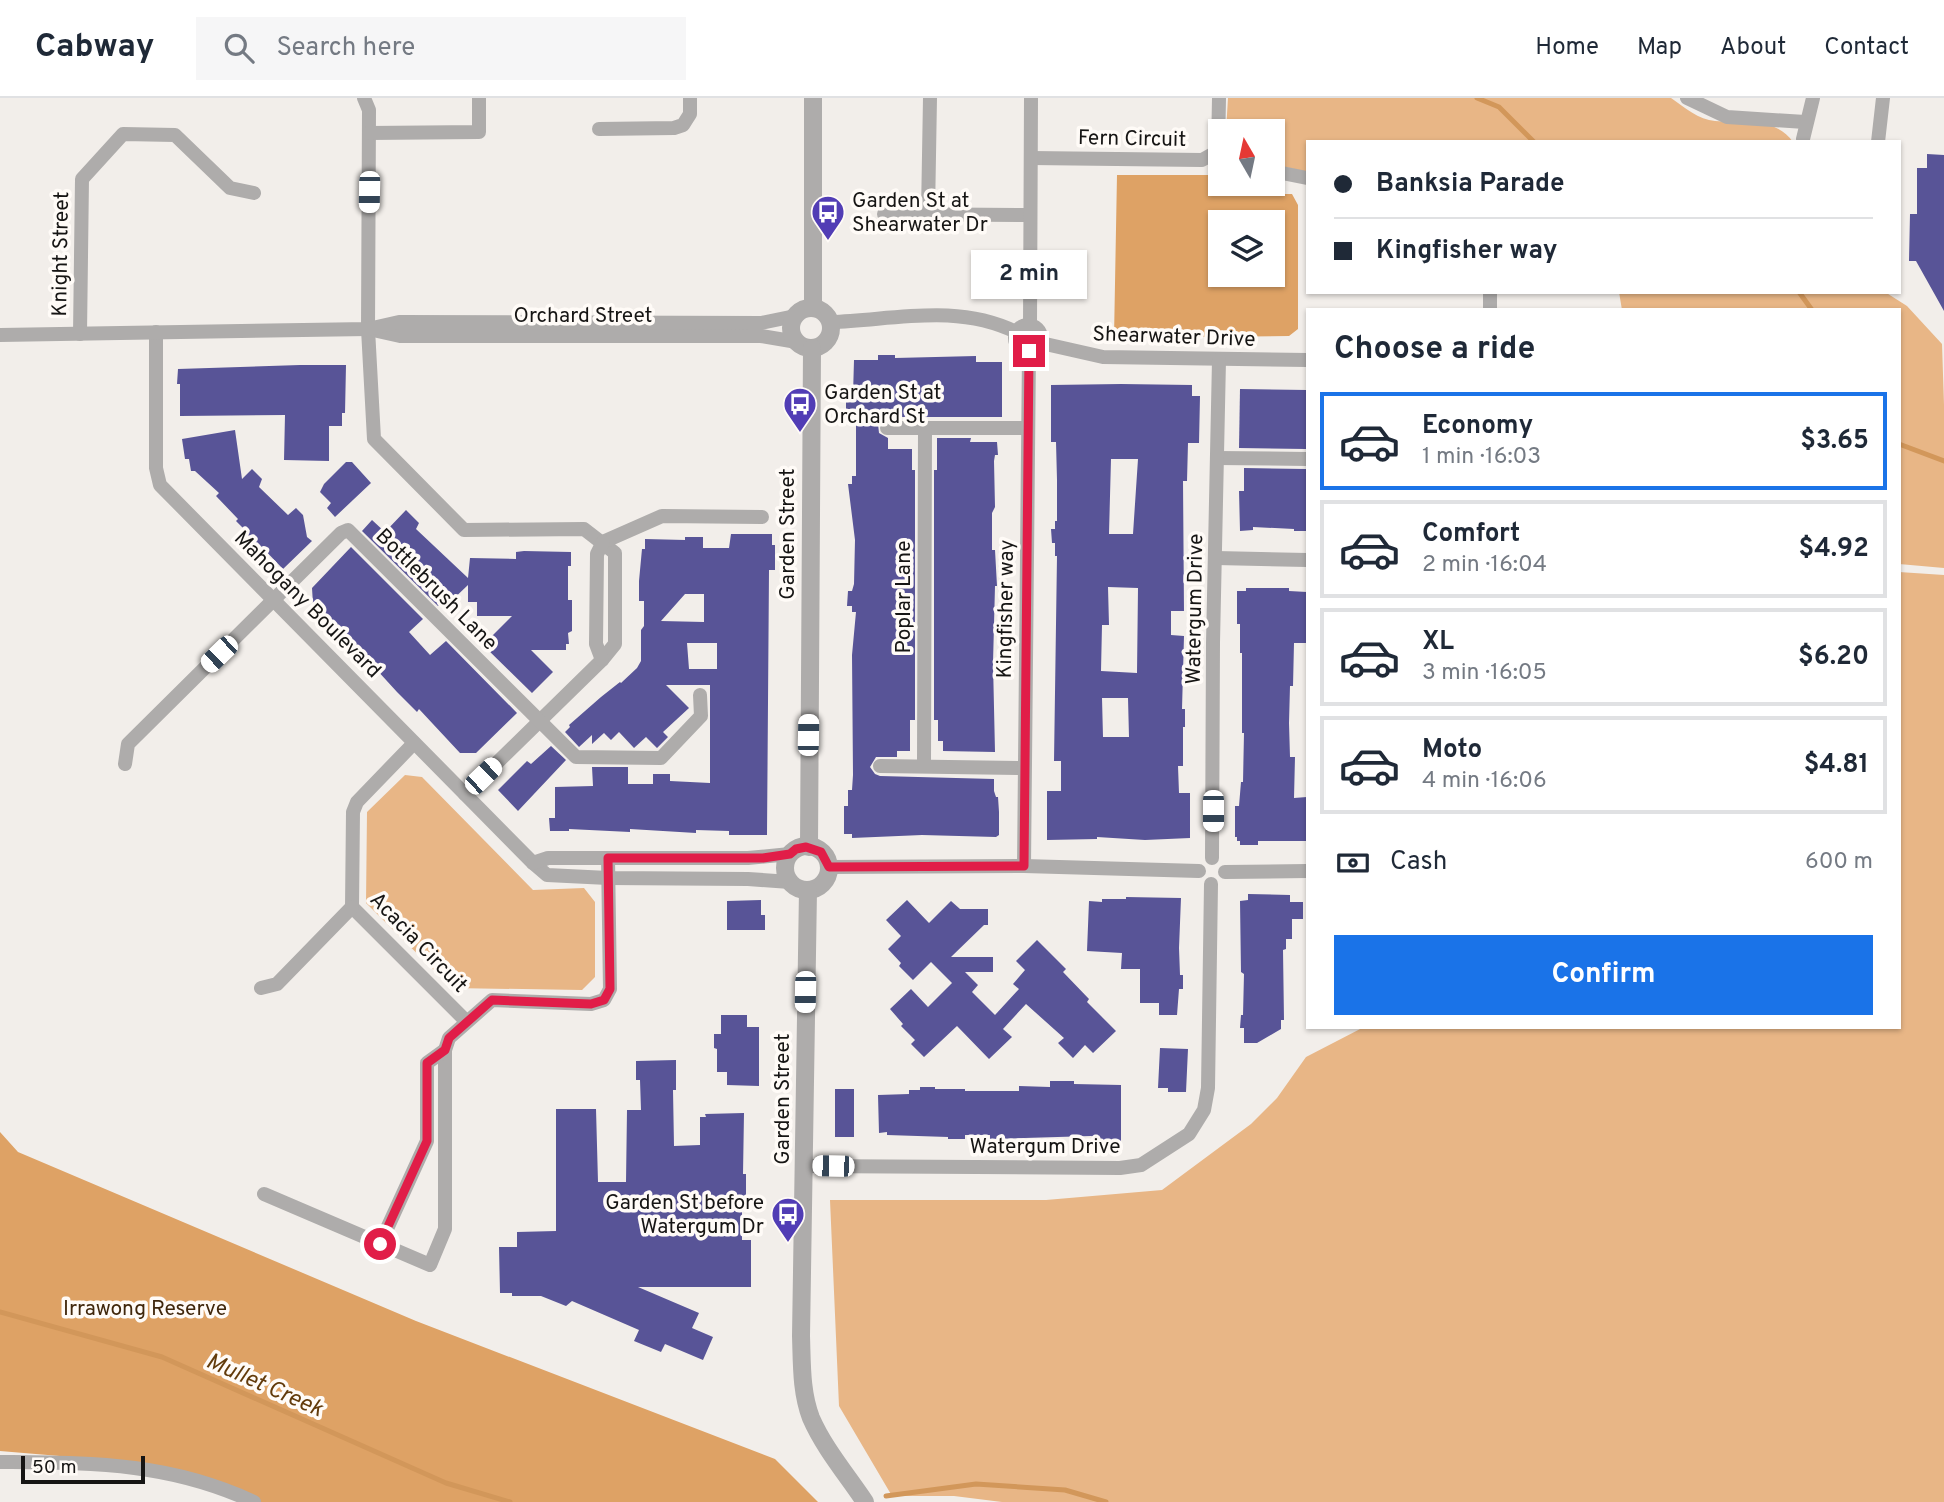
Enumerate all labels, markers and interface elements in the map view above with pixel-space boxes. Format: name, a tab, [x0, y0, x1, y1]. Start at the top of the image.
search box	[196, 17, 686, 80]
text: Cabway	[35, 27, 154, 69]
icon: search	[220, 29, 258, 67]
text: Search here	[276, 32, 415, 65]
text: Home	[1535, 33, 1599, 63]
text: Map	[1637, 33, 1682, 63]
text: About	[1720, 33, 1786, 63]
text: Contact	[1824, 33, 1909, 63]
north arrow	[1208, 119, 1284, 196]
map controls	[1208, 119, 1285, 287]
street label: Fern Circuit	[1078, 125, 1186, 154]
text: Banksia Parade	[1376, 168, 1565, 201]
car	[359, 171, 380, 213]
place label: Garden St at Shearwater Dr	[852, 188, 988, 239]
street label: Knight Street	[47, 191, 76, 317]
bus stop icon: Garden St at Shearwater Dr	[809, 193, 847, 242]
button: layers	[1208, 210, 1285, 287]
text: Kingfisher way	[1376, 235, 1558, 268]
callout: 2 min	[971, 250, 1087, 299]
text: 2 min	[999, 260, 1059, 289]
street label: Orchard Street	[514, 303, 653, 330]
street label: Shearwater Drive	[1092, 321, 1256, 354]
text: Choose a ride	[1334, 330, 1535, 370]
route end	[1013, 335, 1045, 367]
place label: Garden St at Orchard St	[824, 380, 941, 431]
bus stop icon: Garden St at Orchard St	[781, 385, 819, 434]
icon: car	[1338, 410, 1401, 473]
text: Economy	[1422, 410, 1533, 443]
text: $3.65	[1800, 425, 1869, 458]
text: 1 min · 16:03	[1422, 443, 1541, 472]
street label: Garden Street	[775, 468, 802, 600]
icon: car	[1338, 518, 1401, 581]
text: Comfort	[1422, 518, 1520, 551]
street label: Bottlebrush Lane	[369, 523, 503, 657]
street label: Mahogany Boulevard	[228, 526, 386, 684]
street label: Watergum Drive	[1181, 533, 1210, 685]
text: $4.92	[1798, 533, 1869, 566]
street label: Kingfisher way	[992, 539, 1021, 679]
street label: Poplar Lane	[891, 540, 918, 654]
text: 2 min · 16:04	[1422, 551, 1547, 580]
icon: car	[1338, 626, 1401, 689]
text: XL	[1422, 626, 1454, 659]
car	[197, 632, 242, 676]
text: $6.20	[1798, 641, 1869, 674]
text: 3 min · 16:05	[1422, 659, 1547, 688]
car	[798, 714, 819, 756]
icon: car	[1338, 734, 1401, 797]
text: Moto	[1422, 734, 1482, 767]
text: $4.81	[1804, 749, 1869, 782]
car	[461, 754, 506, 798]
text: 4 min · 16:06	[1422, 767, 1547, 796]
car	[1203, 790, 1224, 832]
icon: cash	[1334, 844, 1372, 882]
text: Cash	[1390, 846, 1447, 879]
text: 600 m	[1805, 848, 1873, 877]
street label: Acacia Circuit	[363, 887, 473, 999]
button: Confirm	[1334, 935, 1873, 1015]
car	[795, 971, 816, 1013]
street label: Garden Street	[770, 1033, 797, 1165]
street label: Watergum Drive	[970, 1134, 1121, 1161]
car	[812, 1155, 855, 1177]
place label: Garden St before Watergum Dr	[605, 1190, 764, 1241]
bus stop icon: Garden St before Watergum Dr	[769, 1195, 807, 1244]
route start	[364, 1228, 396, 1260]
park label: Irrawong Reserve	[63, 1296, 227, 1323]
water label: Mullet Creek	[201, 1348, 327, 1425]
scale bar	[21, 1453, 145, 1485]
text: 50 m	[32, 1456, 77, 1480]

